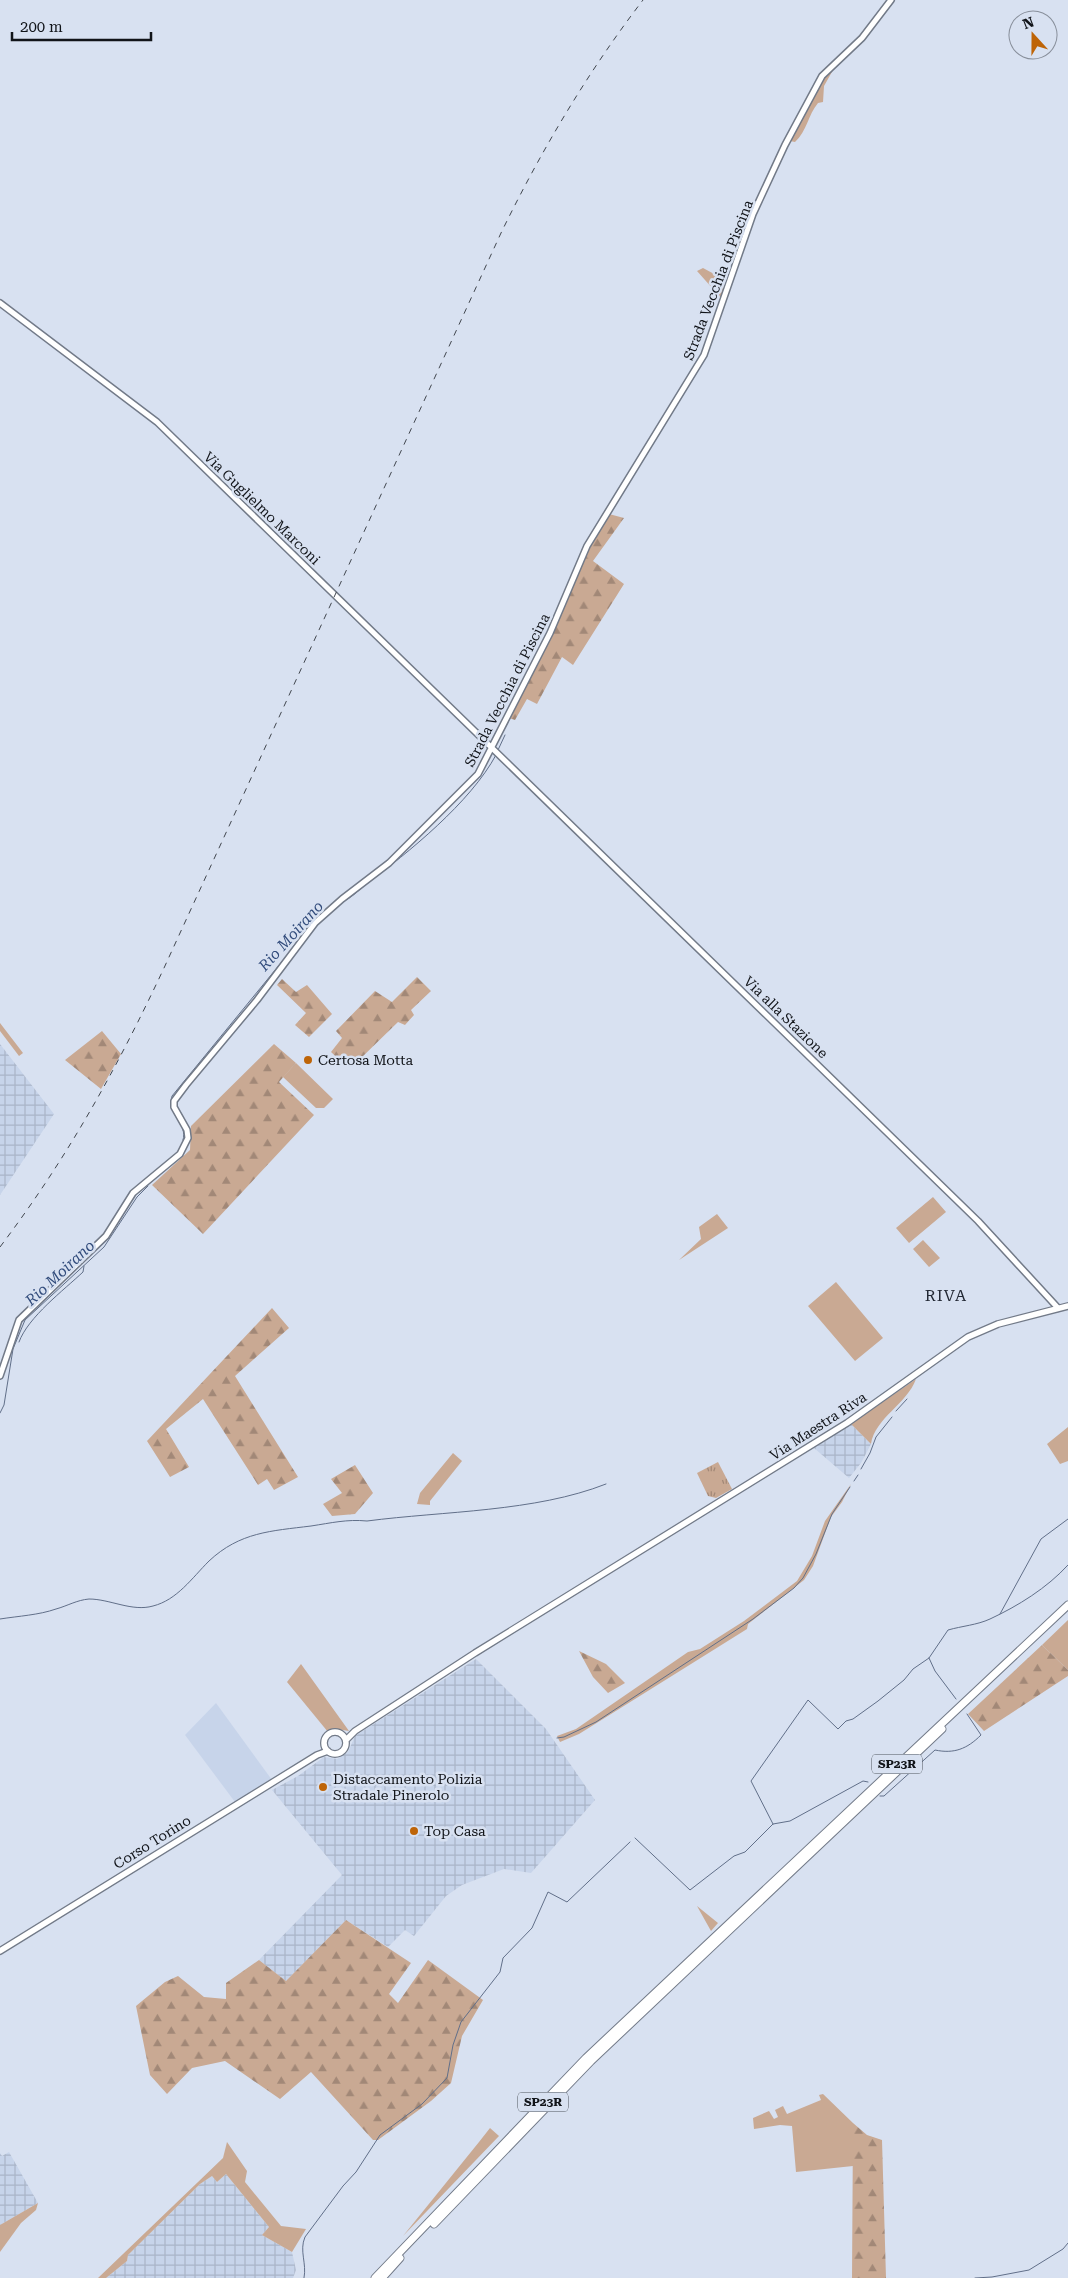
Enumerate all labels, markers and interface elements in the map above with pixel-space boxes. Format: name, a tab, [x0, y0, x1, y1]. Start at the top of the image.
scale bar	[12, 10, 151, 42]
north arrow	[1008, 10, 1058, 60]
text: N	[1020, 13, 1036, 32]
text: 200 m	[20, 18, 63, 36]
street label: Strada Vecchia di Piscina	[680, 197, 756, 362]
street label: Via Guglielmo Marconi	[201, 448, 324, 568]
street label: Strada Vecchia di Piscina	[461, 610, 553, 769]
water label: Rio Moirano	[254, 897, 327, 975]
street label: Via alla Stazione	[741, 973, 832, 1061]
place label: Certosa Motta	[318, 1052, 413, 1068]
marker: Certosa Motta	[302, 1054, 314, 1066]
water label: Rio Moirano	[21, 1236, 98, 1310]
district label: RIVA	[925, 1286, 967, 1305]
street label: Via Maestra Riva	[767, 1389, 870, 1463]
road number: SP23R	[872, 1755, 922, 1774]
place label: Distaccamento Polizia Stradale Pinerolo	[333, 1771, 483, 1803]
marker: Distaccamento Polizia Stradale Pinerolo	[317, 1781, 329, 1793]
street label: Corso Torino	[110, 1812, 194, 1872]
place label: Top Casa	[424, 1823, 486, 1839]
marker: Top Casa	[408, 1825, 420, 1837]
road number: SP23R	[518, 2092, 568, 2112]

